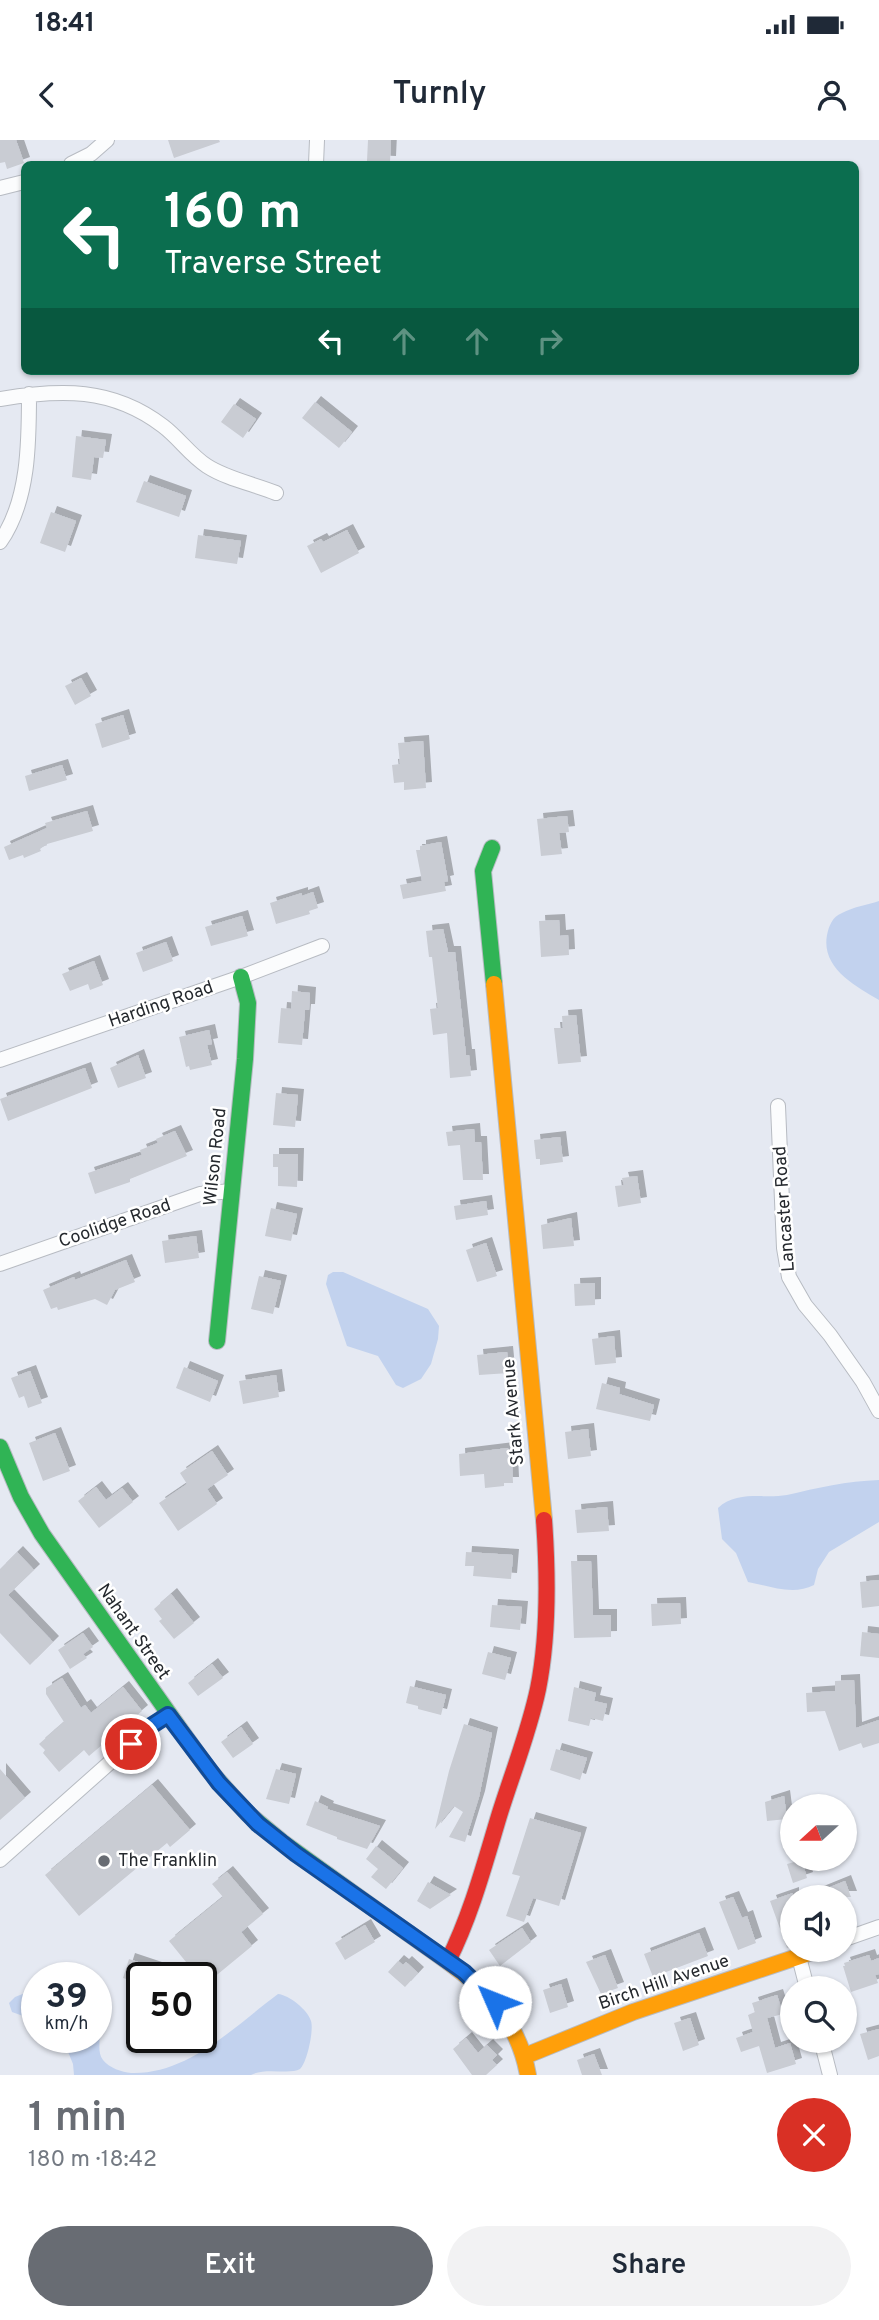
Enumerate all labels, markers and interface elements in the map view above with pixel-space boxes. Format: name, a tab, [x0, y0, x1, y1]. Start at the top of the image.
text: 18:41	[35, 8, 95, 41]
text: Turnly	[392, 75, 487, 115]
icon: back	[28, 76, 66, 114]
icon: person	[813, 76, 851, 114]
text: 160 m	[164, 184, 301, 246]
icon: left	[49, 189, 140, 280]
text: Traverse Street	[164, 245, 382, 285]
icon: left	[312, 322, 350, 360]
icon: ahead	[385, 322, 423, 360]
icon: ahead	[458, 322, 496, 360]
icon: right	[531, 322, 569, 360]
street label: Harding Road	[106, 976, 216, 1034]
street label: Wilson Road	[199, 1107, 233, 1207]
street label: Lancaster Road	[769, 1145, 801, 1273]
street label: Coolidge Road	[56, 1194, 174, 1254]
street label: Stark Avenue	[498, 1358, 530, 1466]
street label: Nahant Street	[91, 1580, 175, 1684]
pin	[101, 1714, 161, 1774]
icon: arrive	[112, 1725, 150, 1763]
north arrow	[780, 1794, 858, 1871]
map controls	[780, 1794, 857, 2053]
place label: The Franklin	[118, 1850, 217, 1873]
marker: The Franklin	[96, 1853, 112, 1869]
button: sound	[780, 1885, 857, 1962]
street label: Birch Hill Avenue	[596, 1950, 732, 2016]
speed limit sign: 50	[126, 1962, 217, 2053]
position arrow	[458, 1965, 532, 2039]
text: 39	[45, 1976, 88, 2020]
button: search	[780, 1976, 857, 2053]
text: km/h	[45, 2013, 88, 2036]
text: 1 min	[28, 2093, 127, 2146]
button: close	[777, 2098, 851, 2172]
text: 180 m · 18:42	[28, 2146, 157, 2175]
button: Exit	[28, 2226, 433, 2306]
button: Share	[447, 2226, 851, 2306]

